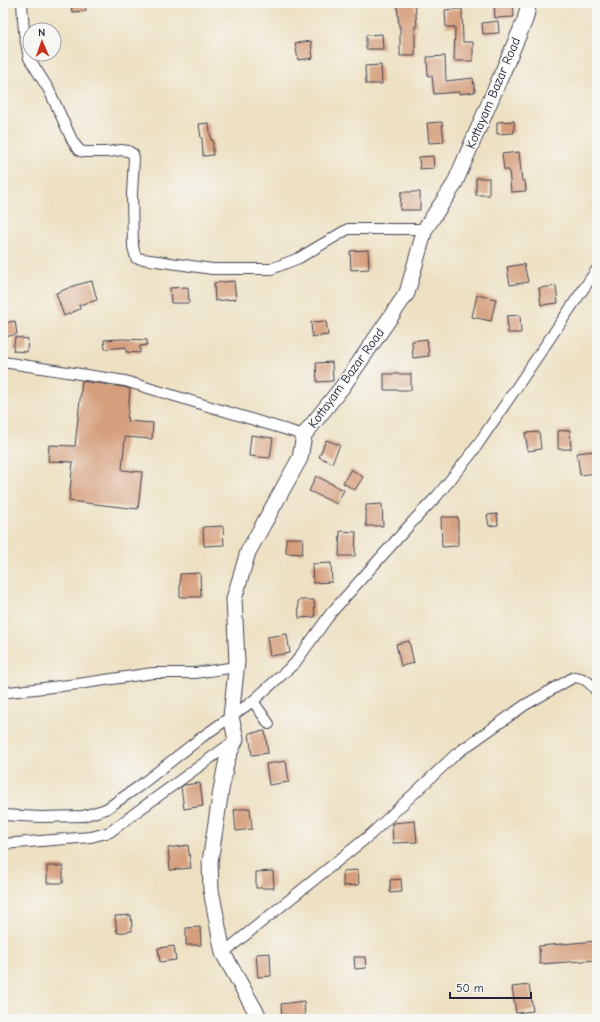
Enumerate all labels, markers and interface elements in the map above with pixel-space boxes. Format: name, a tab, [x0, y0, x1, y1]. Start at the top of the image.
north arrow	[22, 22, 62, 62]
text: N	[38, 26, 45, 39]
street label: Kottayam Bazar Road	[463, 35, 523, 151]
street label: Kottayam Bazar Road	[305, 325, 387, 431]
scale bar	[450, 974, 531, 1000]
text: 50 m	[456, 981, 484, 995]

